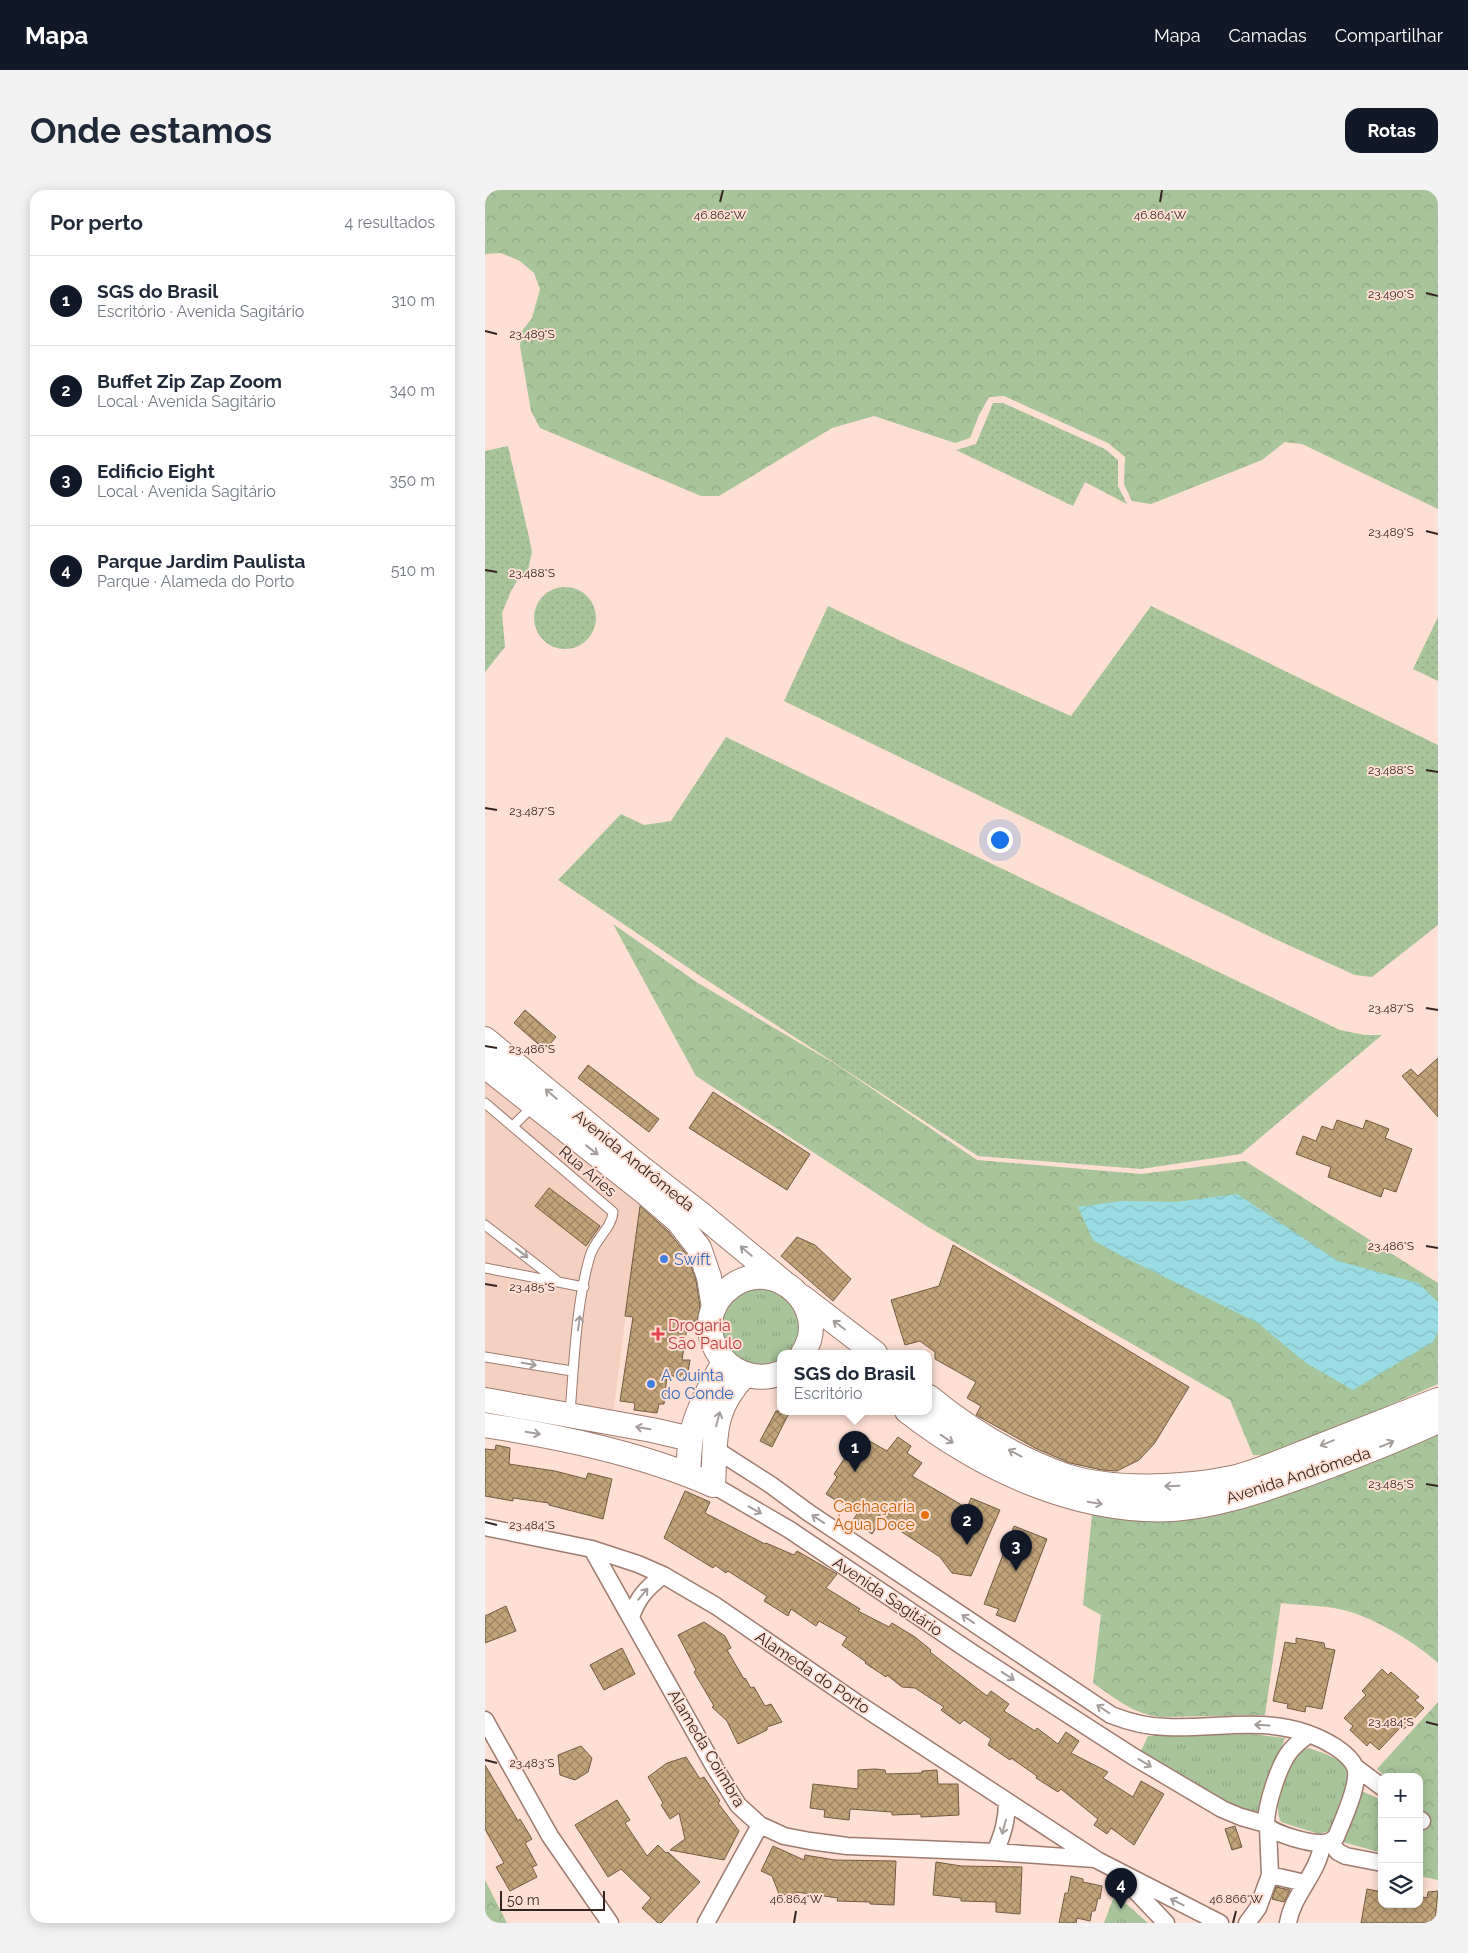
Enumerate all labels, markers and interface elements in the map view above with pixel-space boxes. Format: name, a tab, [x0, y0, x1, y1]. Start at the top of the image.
text: Mapa	[25, 21, 88, 50]
text: Mapa	[1154, 25, 1200, 46]
text: Camadas	[1228, 25, 1307, 46]
text: Compartilhar	[1335, 25, 1443, 46]
button: Rotas	[1345, 108, 1438, 153]
text: Onde estamos	[30, 110, 272, 151]
text: 46.862°W	[694, 208, 747, 222]
text: 46.864°W	[1134, 208, 1187, 222]
text: Por perto	[50, 210, 143, 235]
text: 4 resultados	[345, 213, 435, 232]
text: SGS do Brasil	[97, 280, 218, 302]
text: 23.490°S	[1368, 287, 1414, 301]
text: 1	[62, 291, 70, 310]
text: 310 m	[391, 291, 435, 310]
text: Escritório · Avenida Sagitário	[97, 302, 304, 321]
text: 23.489°S	[509, 327, 555, 341]
text: Buffet Zip Zap Zoom	[97, 370, 282, 392]
text: 2	[61, 381, 71, 400]
text: 340 m	[389, 381, 435, 400]
text: Local · Avenida Sagitário	[97, 392, 276, 411]
text: Edificio Eight	[97, 460, 215, 482]
text: 3	[62, 471, 70, 490]
text: 350 m	[389, 471, 435, 490]
text: Local · Avenida Sagitário	[97, 482, 276, 501]
text: 23.489°S	[1368, 525, 1414, 539]
text: Parque Jardim Paulista	[97, 550, 306, 572]
text: 4	[61, 561, 71, 580]
text: 510 m	[391, 561, 435, 580]
text: 23.488°S	[509, 566, 555, 580]
text: Parque · Alameda do Porto	[97, 572, 294, 591]
text: 23.488°S	[1368, 763, 1414, 777]
text: 23.487°S	[509, 804, 555, 818]
your location	[987, 827, 1013, 853]
text: 23.487°S	[1368, 1001, 1414, 1015]
text: 23.486°S	[509, 1042, 555, 1056]
one-way arrow	[545, 1088, 558, 1099]
street label: Avenida Andrômeda	[569, 1106, 698, 1215]
street label: Rua Áries	[555, 1141, 621, 1201]
one-way arrow	[585, 1145, 598, 1156]
text: 23.486°S	[1368, 1239, 1414, 1253]
one-way arrow	[739, 1245, 752, 1256]
one-way arrow	[515, 1248, 528, 1259]
place label: Swift	[674, 1250, 711, 1269]
marker: Swift	[658, 1253, 670, 1265]
text: 23.485°S	[509, 1280, 555, 1294]
one-way arrow	[574, 1315, 584, 1331]
place label: Drogaria São Paulo	[668, 1316, 742, 1353]
one-way arrow	[832, 1320, 846, 1330]
marker: Drogaria São Paulo	[652, 1328, 664, 1340]
popup	[777, 1350, 932, 1415]
one-way arrow	[520, 1360, 536, 1370]
text: SGS do Brasil	[794, 1362, 915, 1384]
place label: A Quinta do Conde	[661, 1366, 734, 1403]
marker: A Quinta do Conde	[645, 1378, 657, 1390]
text: Escritório	[794, 1384, 863, 1403]
one-way arrow	[714, 1412, 723, 1428]
one-way arrow	[636, 1423, 652, 1433]
one-way arrow	[525, 1428, 541, 1438]
pin: 1	[839, 1431, 871, 1472]
one-way arrow	[940, 1434, 954, 1444]
one-way arrow	[1320, 1439, 1336, 1448]
one-way arrow	[1379, 1439, 1394, 1449]
street label: Avenida Andrômeda	[1224, 1443, 1373, 1508]
one-way arrow	[1008, 1448, 1022, 1458]
text: 23.485°S	[1368, 1477, 1414, 1491]
one-way arrow	[1164, 1481, 1180, 1490]
place label: Cachaçaria Água Doce	[833, 1497, 915, 1534]
one-way arrow	[1087, 1499, 1103, 1509]
pin: 2	[951, 1504, 983, 1545]
one-way arrow	[747, 1505, 762, 1515]
marker: Cachaçaria Água Doce	[919, 1509, 931, 1521]
one-way arrow	[811, 1514, 825, 1524]
text: 23.484°S	[509, 1518, 555, 1532]
pin: 3	[1000, 1530, 1032, 1571]
street label: Avenida Sagitário	[829, 1553, 946, 1640]
one-way arrow	[637, 1587, 649, 1600]
one-way arrow	[961, 1614, 975, 1624]
street label: Alameda do Porto	[752, 1627, 874, 1718]
one-way arrow	[1000, 1671, 1014, 1681]
street label: Alameda Coimbra	[664, 1686, 749, 1810]
one-way arrow	[1096, 1704, 1110, 1714]
text: 23.484°S	[1368, 1715, 1414, 1729]
one-way arrow	[1254, 1720, 1270, 1729]
text: 23.483°S	[509, 1756, 555, 1770]
one-way arrow	[1137, 1758, 1151, 1768]
map controls	[1378, 1773, 1423, 1908]
button: +	[1378, 1773, 1423, 1818]
button: −	[1378, 1818, 1423, 1863]
one-way arrow	[999, 1819, 1008, 1835]
button: layers	[1378, 1863, 1423, 1908]
pin: 4	[1105, 1868, 1137, 1909]
scale bar	[500, 1888, 605, 1911]
text: 50 m	[507, 1892, 540, 1908]
text: 46.864°W	[770, 1892, 823, 1906]
text: 46.866°W	[1209, 1892, 1263, 1906]
one-way arrow	[1169, 1897, 1184, 1907]

